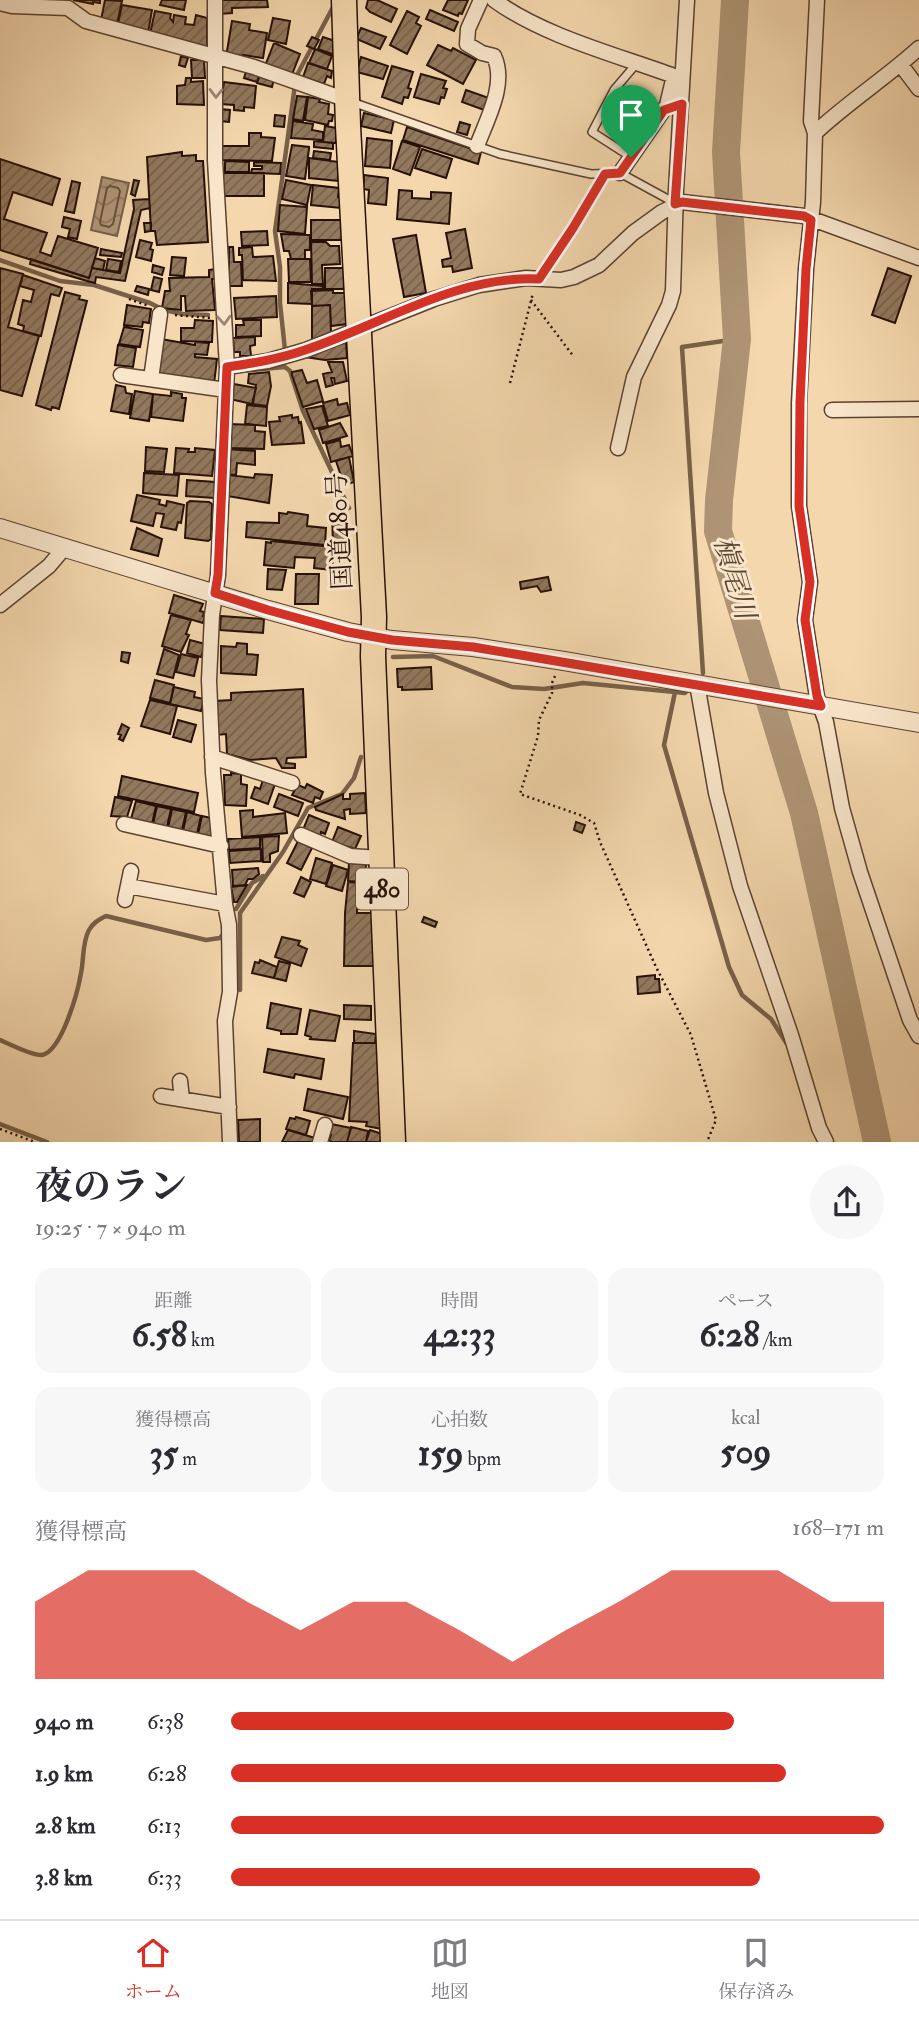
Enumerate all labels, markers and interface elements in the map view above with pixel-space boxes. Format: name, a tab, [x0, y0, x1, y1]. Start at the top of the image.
pin	[601, 85, 661, 157]
one-way arrow	[208, 88, 224, 98]
icon: arrive	[612, 96, 650, 134]
one-way arrow	[216, 315, 231, 326]
street label: 国道480号	[321, 471, 359, 591]
water label: 槇尾川	[706, 533, 763, 626]
road number: 480	[356, 868, 408, 909]
text: 夜のラン	[35, 1163, 187, 1211]
button: share	[810, 1165, 884, 1239]
text: 19:25 · 7 × 940 m	[35, 1213, 186, 1242]
text: 距離	[154, 1289, 192, 1313]
text: 時間	[440, 1289, 479, 1313]
text: ペース	[718, 1289, 774, 1313]
text: 6.58	[131, 1313, 187, 1357]
text: 42:33	[423, 1313, 496, 1357]
text: 6:28	[699, 1313, 760, 1357]
text: km	[187, 1328, 215, 1352]
text: /km	[760, 1328, 792, 1352]
text: kcal	[731, 1406, 760, 1430]
text: 獲得標高	[135, 1408, 211, 1432]
text: 心拍数	[431, 1408, 488, 1432]
text: 509	[720, 1430, 771, 1474]
text: 35	[149, 1432, 178, 1476]
text: 159	[418, 1432, 464, 1476]
text: m	[178, 1447, 197, 1471]
text: bpm	[464, 1447, 501, 1471]
text: 168–171 m	[792, 1513, 884, 1542]
text: 獲得標高	[35, 1517, 127, 1546]
text: 940 m	[35, 1707, 94, 1736]
text: 6:38	[147, 1707, 184, 1736]
text: 1.9 km	[35, 1759, 93, 1788]
text: 6:28	[147, 1759, 187, 1788]
text: 2.8 km	[35, 1811, 96, 1840]
text: 6:13	[147, 1811, 181, 1840]
text: 3.8 km	[35, 1863, 93, 1892]
text: 6:33	[147, 1863, 182, 1892]
tab: ホーム	[125, 1934, 182, 2004]
tab: 地図	[431, 1934, 469, 2004]
tab: 保存済み	[718, 1934, 794, 2004]

